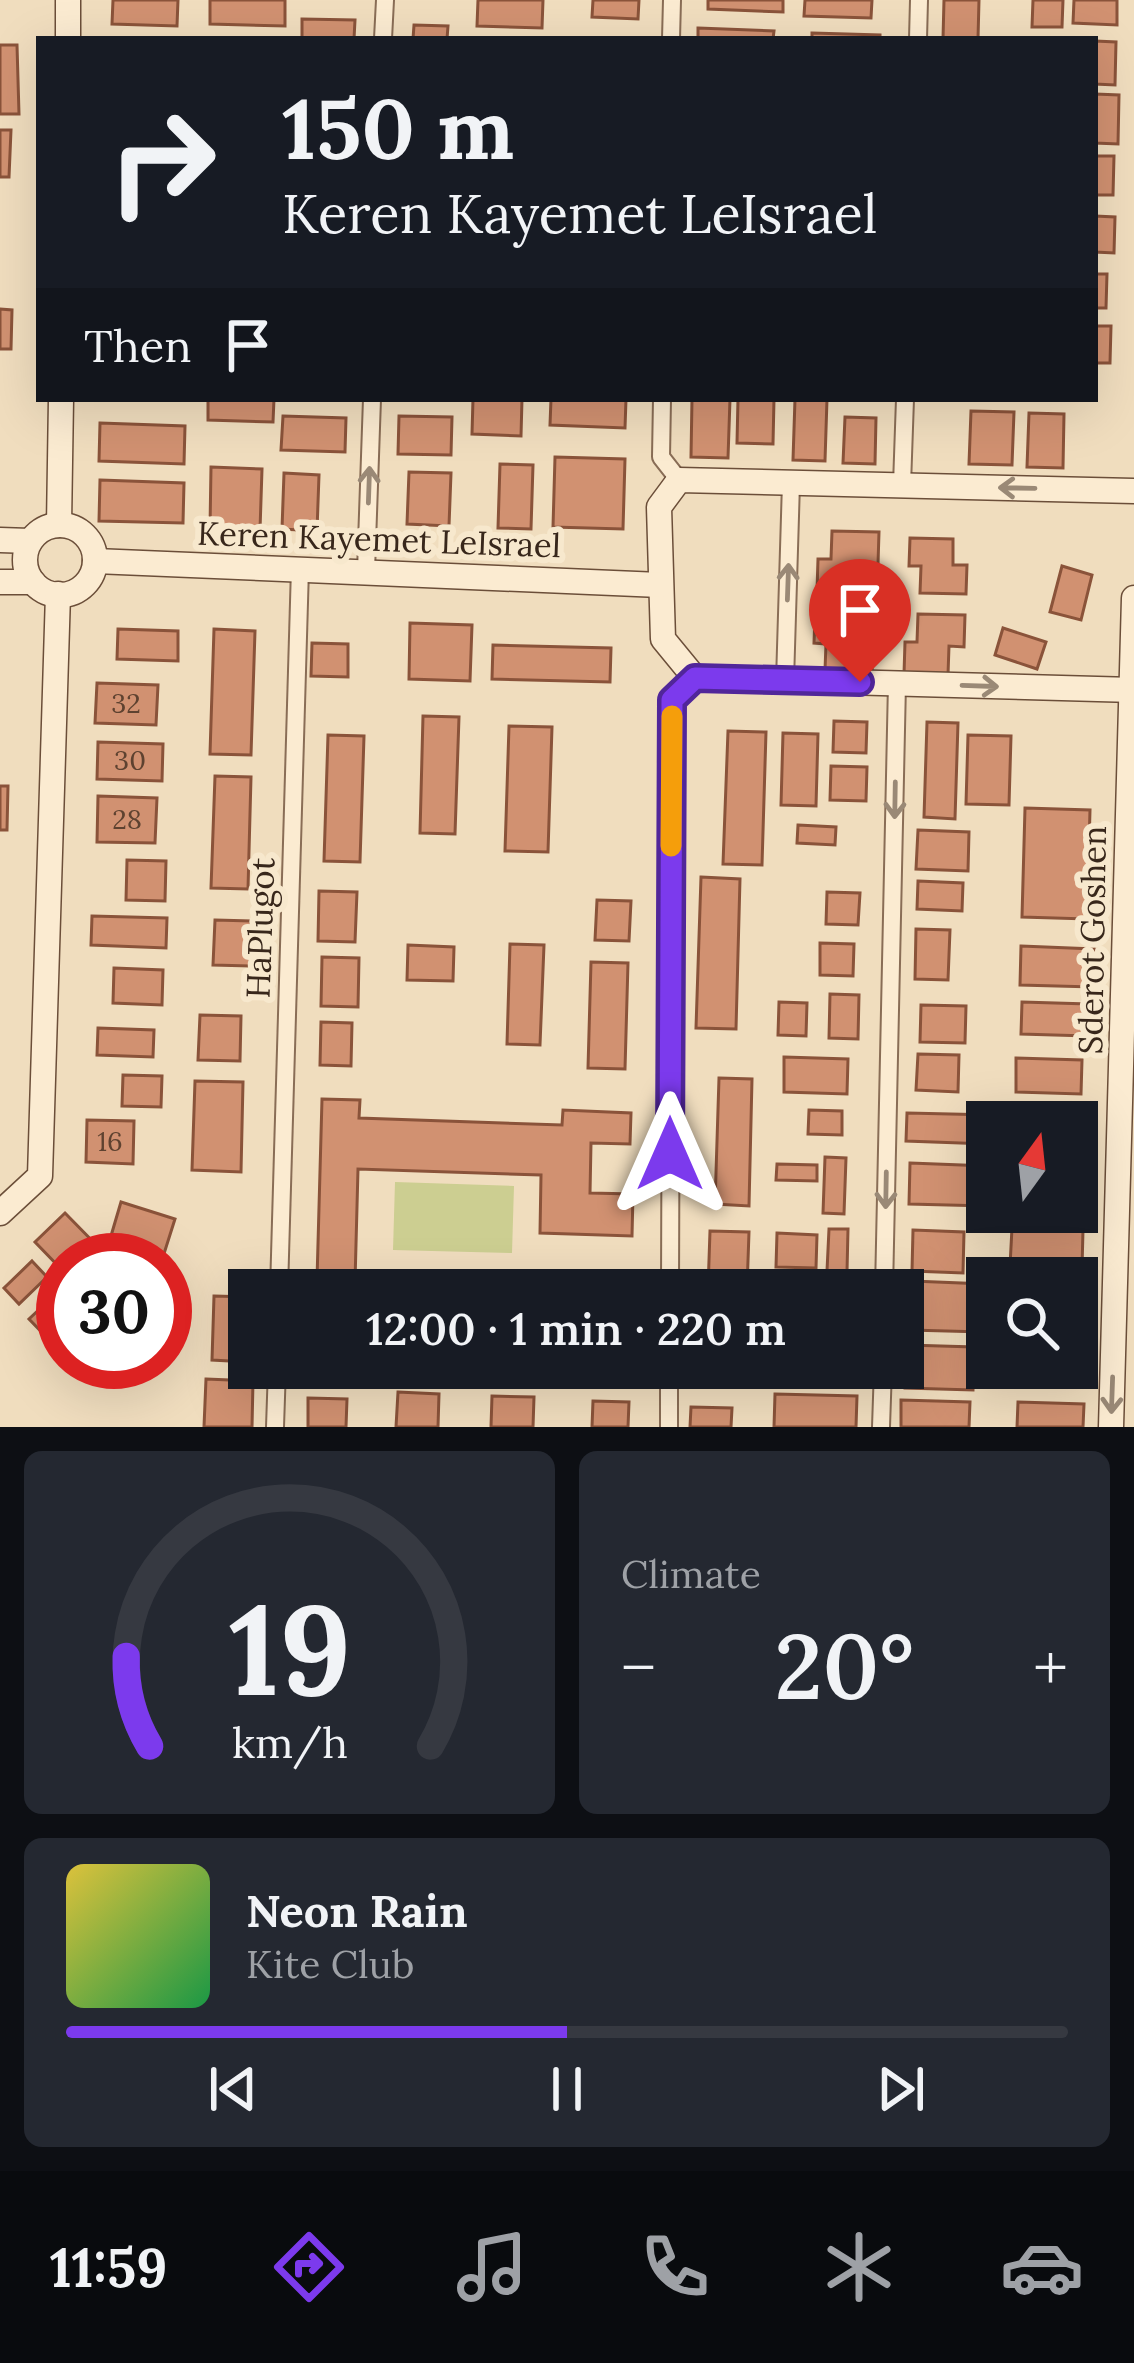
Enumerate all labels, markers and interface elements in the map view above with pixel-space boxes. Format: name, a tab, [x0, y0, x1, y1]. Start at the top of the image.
text: 150 m	[282, 74, 514, 182]
icon: right	[84, 84, 240, 240]
text: Keren Kayemet LeIsrael	[282, 179, 877, 248]
icon: arrive	[215, 312, 281, 378]
text: Then	[84, 317, 191, 374]
one-way arrow	[358, 466, 381, 505]
one-way arrow	[998, 477, 1037, 500]
street label: Keren Kayemet LeIsrael	[196, 512, 562, 566]
pin	[809, 559, 911, 682]
one-way arrow	[777, 563, 800, 602]
icon: arrive	[827, 577, 893, 643]
one-way arrow	[960, 674, 999, 697]
house number: 32	[111, 686, 141, 720]
house number: 30	[114, 743, 146, 777]
one-way arrow	[883, 780, 906, 819]
house number: 28	[112, 802, 142, 836]
street label: Sderot Goshen	[1069, 825, 1115, 1055]
street label: HaPlugot	[237, 857, 283, 999]
position arrow	[607, 1091, 733, 1217]
north arrow	[966, 1101, 1098, 1233]
map controls	[966, 1101, 1098, 1389]
house number: 16	[97, 1124, 123, 1158]
one-way arrow	[875, 1170, 898, 1209]
speed limit sign: 30	[36, 1233, 192, 1389]
button: search	[966, 1257, 1098, 1389]
text: 12:00 · 1 min · 220 m	[366, 1300, 786, 1357]
one-way arrow	[1100, 1375, 1123, 1414]
text: Climate	[621, 1549, 761, 1599]
text: 19	[228, 1569, 351, 1729]
text: 20°	[775, 1608, 914, 1724]
text: −	[621, 1625, 656, 1709]
text: +	[1033, 1625, 1068, 1709]
text: km/h	[232, 1714, 347, 1769]
text: Neon Rain	[246, 1882, 468, 1939]
text: Kite Club	[246, 1939, 415, 1989]
icon: previous	[200, 2056, 266, 2122]
icon: pause	[534, 2056, 600, 2122]
icon: next	[868, 2056, 934, 2122]
icon: directions	[267, 2225, 351, 2309]
icon: music	[450, 2225, 534, 2309]
icon: phone	[633, 2225, 717, 2309]
icon: climate	[817, 2225, 901, 2309]
icon: car	[1000, 2225, 1084, 2309]
text: 11:59	[50, 2233, 167, 2302]

